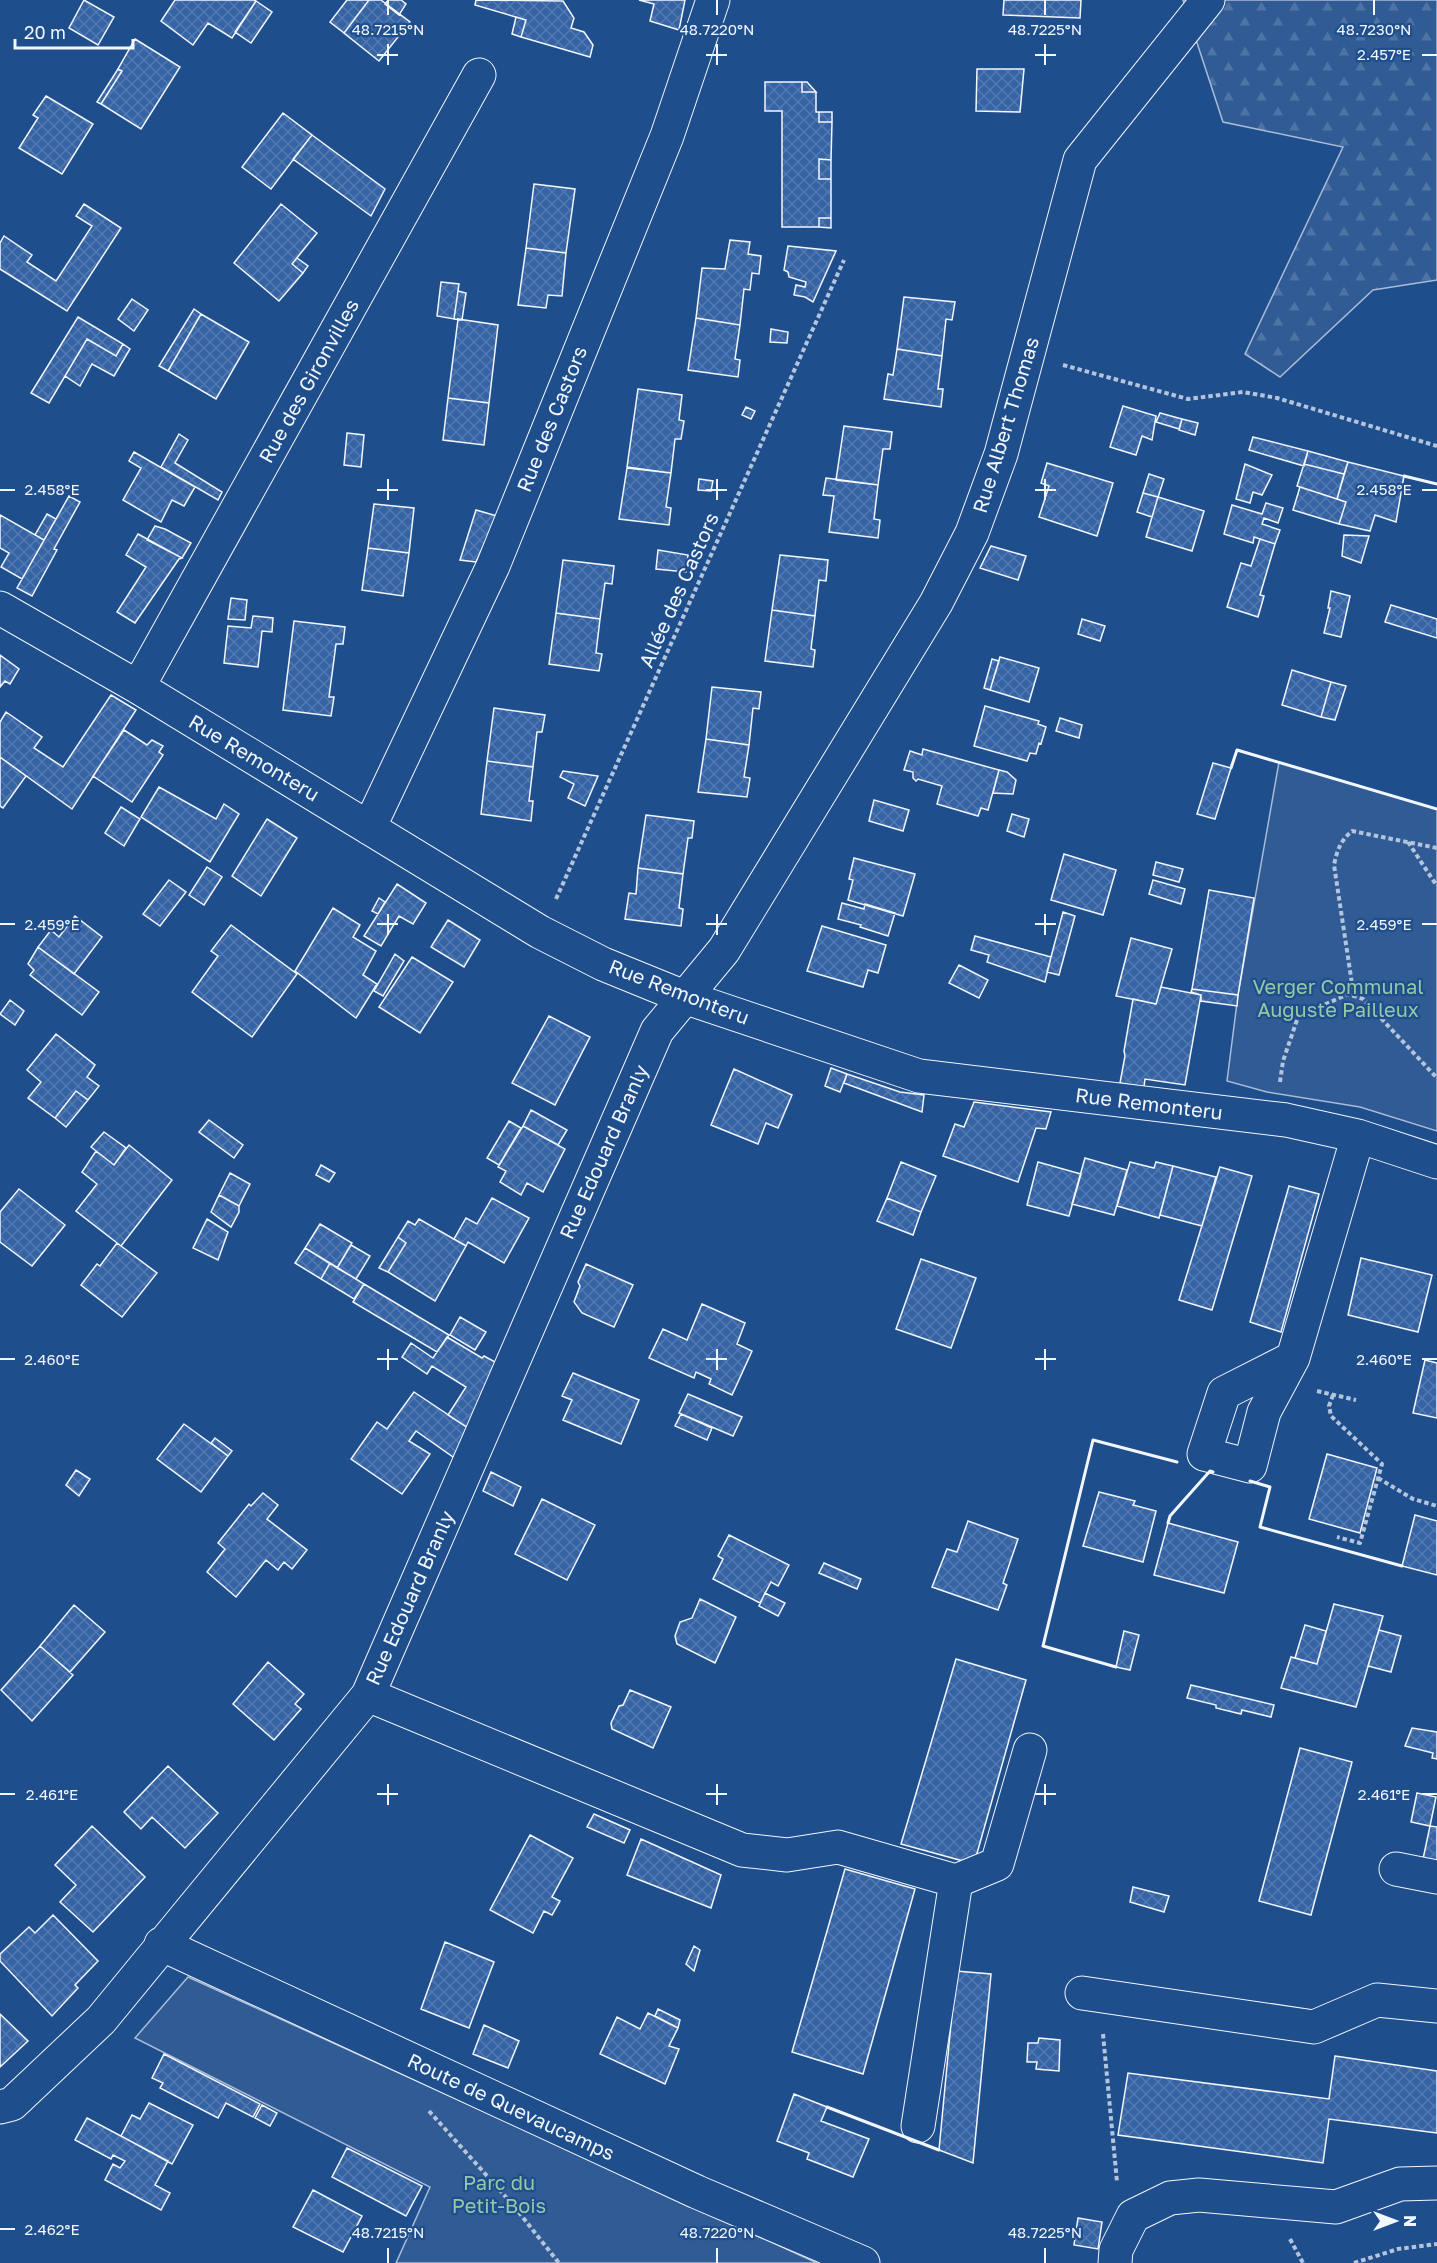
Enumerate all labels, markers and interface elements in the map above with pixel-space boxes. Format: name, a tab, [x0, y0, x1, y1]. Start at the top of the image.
scale bar	[15, 12, 134, 50]
text: 48.7215°N	[352, 20, 424, 38]
text: 48.7220°N	[680, 20, 754, 38]
text: 48.7225°N	[1008, 20, 1082, 38]
text: 48.7230°N	[1337, 20, 1411, 38]
text: 20 m	[24, 21, 66, 43]
text: 2.457°E	[1357, 45, 1411, 63]
street label: Rue des Gironvilles	[253, 294, 363, 467]
street label: Rue Albert Thomas	[967, 334, 1043, 516]
street label: Rue des Castors	[511, 342, 591, 495]
text: 2.458°E	[24, 480, 80, 498]
text: 2.458°E	[1356, 480, 1412, 498]
street label: Allée des Castors	[633, 508, 723, 671]
street label: Rue Remonteru	[185, 709, 324, 806]
text: 2.459°E	[24, 915, 80, 933]
text: 2.459°E	[1356, 915, 1412, 933]
street label: Rue Remonteru	[606, 953, 753, 1029]
park label: Verger Communal Auguste Pailleux	[1252, 974, 1424, 1021]
street label: Rue Edouard Branly	[554, 1061, 652, 1242]
street label: Rue Remonteru	[1074, 1082, 1224, 1124]
text: 2.460°E	[24, 1350, 80, 1368]
text: 2.460°E	[1356, 1350, 1412, 1368]
street label: Rue Edouard Branly	[360, 1507, 458, 1688]
text: 2.461°E	[26, 1785, 78, 1803]
text: 2.461°E	[1358, 1785, 1410, 1803]
street label: Route de Quevaucamps	[404, 2047, 619, 2165]
park label: Parc du Petit-Bois	[452, 2170, 546, 2217]
north arrow	[1365, 2191, 1425, 2251]
text: N	[1400, 2215, 1420, 2227]
text: 2.462°E	[24, 2220, 80, 2238]
text: 48.7215°N	[352, 2223, 424, 2241]
text: 48.7220°N	[680, 2223, 754, 2241]
text: 48.7225°N	[1008, 2223, 1082, 2241]

